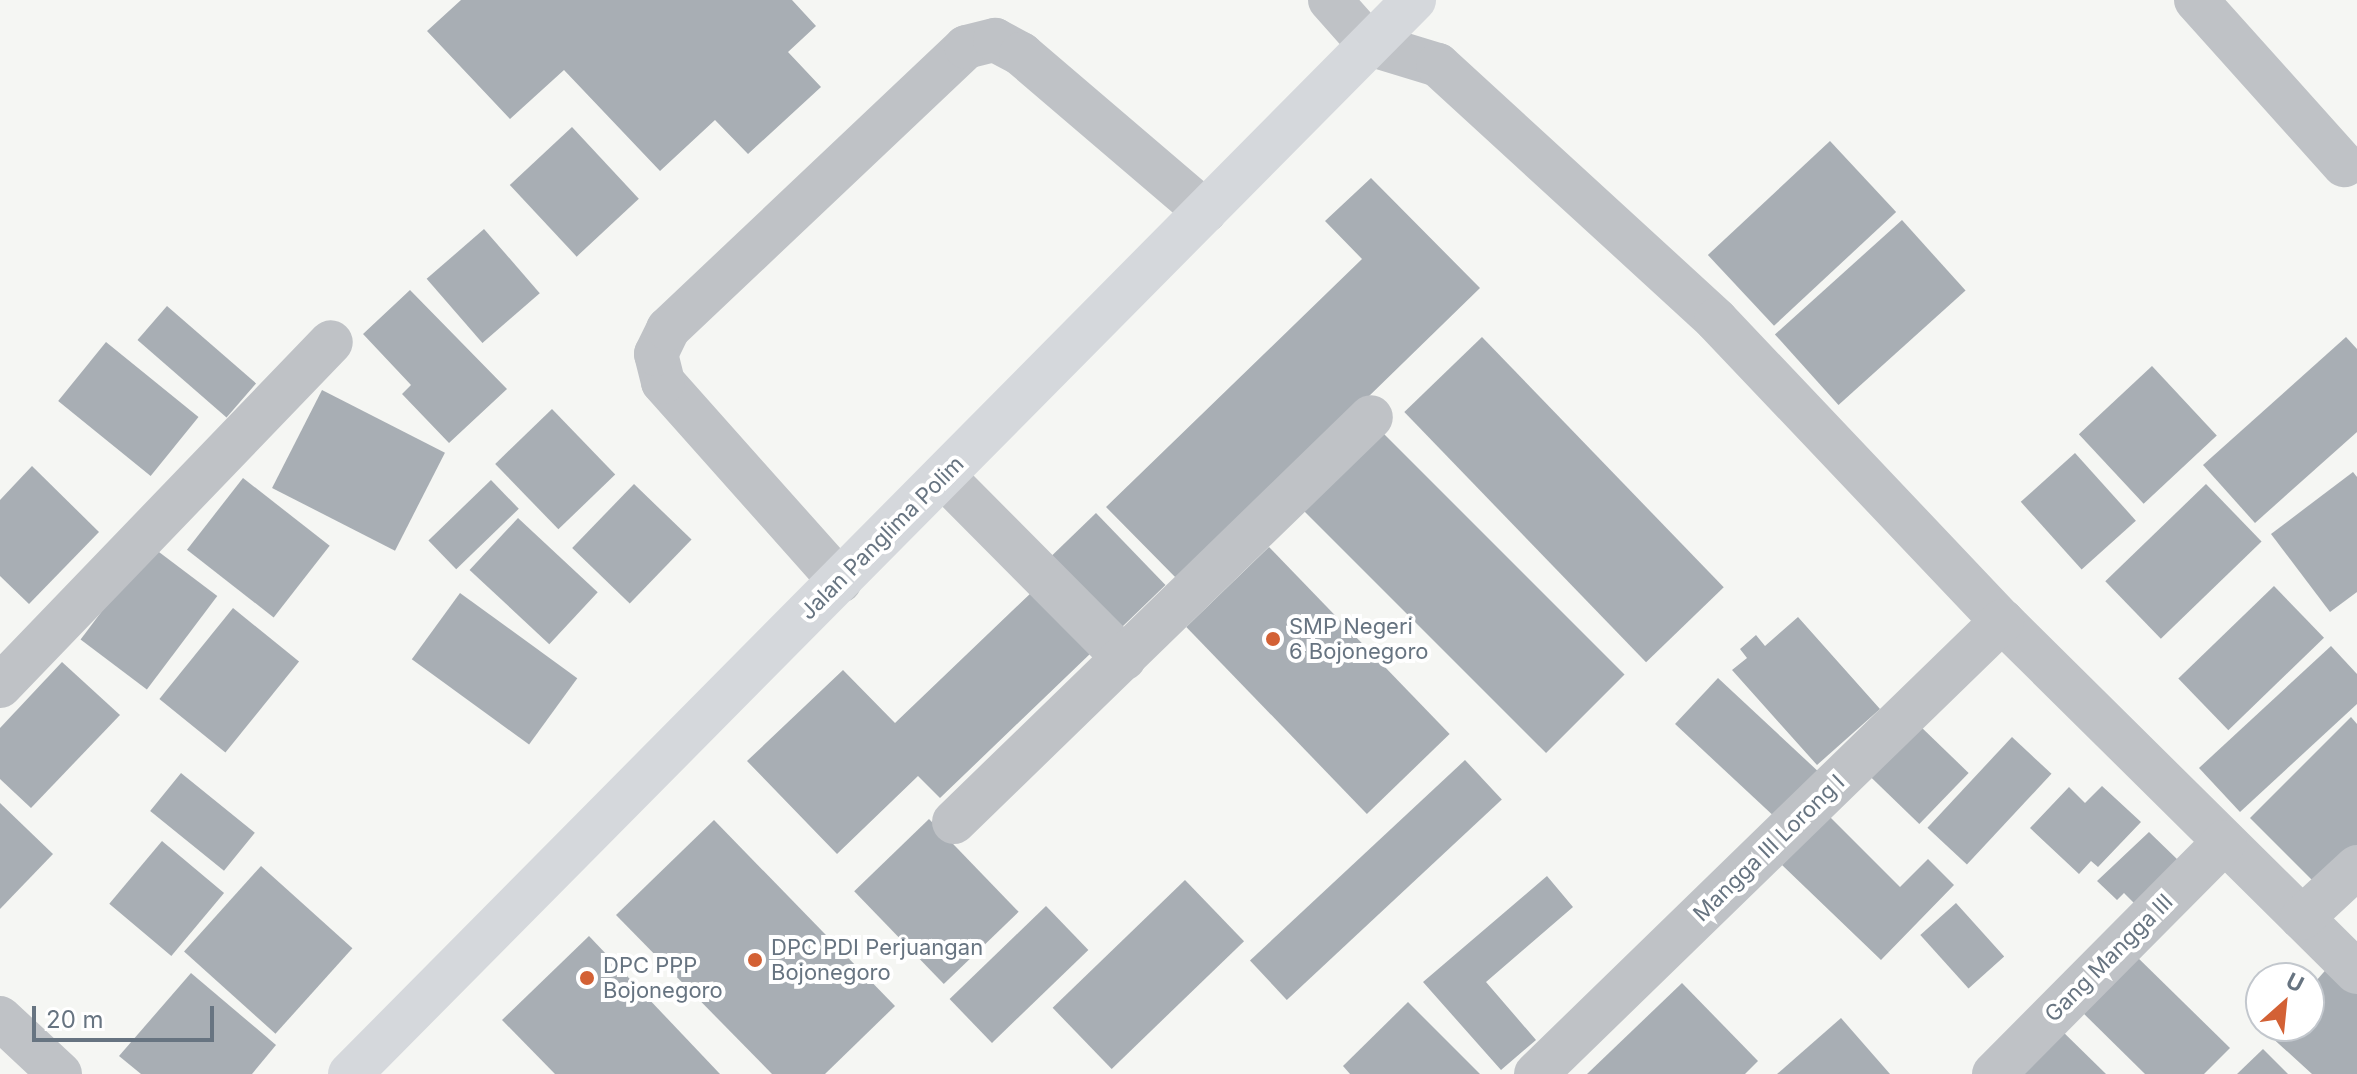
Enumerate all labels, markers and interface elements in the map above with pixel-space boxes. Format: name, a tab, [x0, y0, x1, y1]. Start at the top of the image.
street label: Jalan Panglima Polim	[795, 451, 969, 625]
place label: SMP Negeri 6 Bojonegoro	[1289, 613, 1429, 664]
marker: SMP Negeri 6 Bojonegoro	[1264, 630, 1282, 648]
street label: Mangga III Lorong I	[1688, 769, 1850, 927]
street label: Gang Mangga III	[2040, 889, 2178, 1027]
place label: DPC PDI Perjuangan Bojonegoro	[771, 934, 983, 986]
marker: DPC PDI Perjuangan Bojonegoro	[746, 951, 764, 969]
place label: DPC PPP Bojonegoro	[603, 952, 723, 1004]
north arrow	[2245, 962, 2325, 1042]
text: U	[2282, 967, 2308, 998]
marker: DPC PPP Bojonegoro	[578, 969, 596, 987]
scale bar	[36, 990, 218, 1040]
text: 20 m	[46, 1005, 104, 1034]

